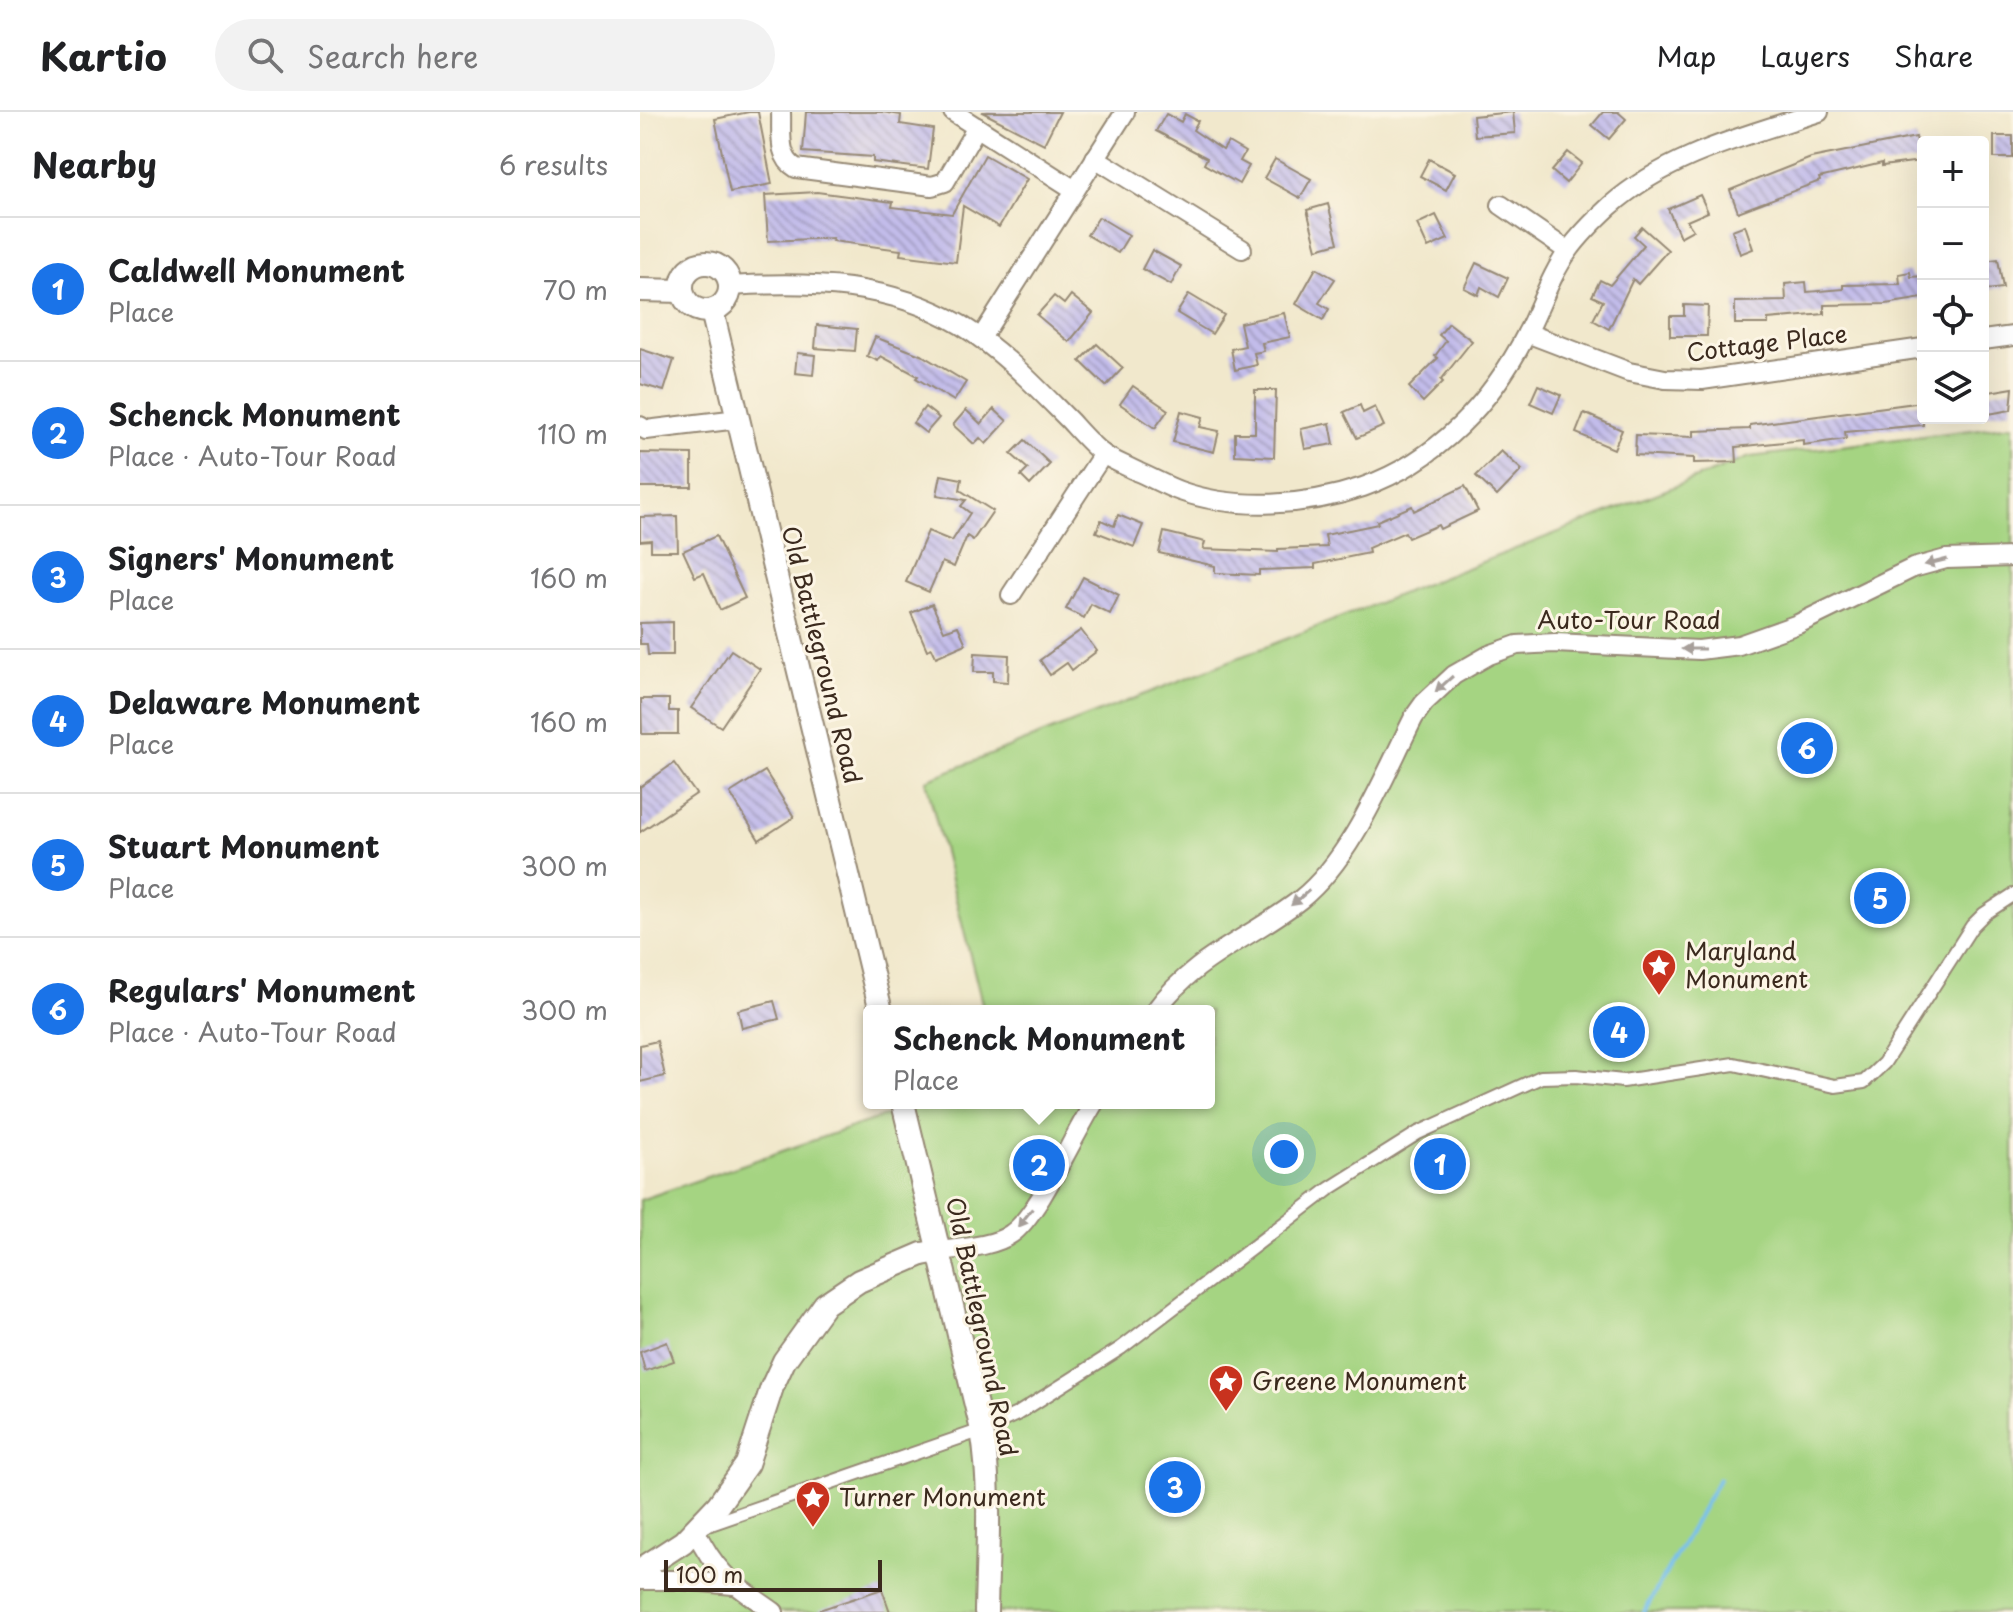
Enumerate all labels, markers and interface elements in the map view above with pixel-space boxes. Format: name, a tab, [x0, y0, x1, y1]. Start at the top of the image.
search box	[215, 19, 775, 91]
text: Kartio	[40, 27, 167, 84]
icon: search	[243, 33, 287, 77]
text: Search here	[307, 33, 478, 78]
text: Map	[1656, 34, 1716, 77]
text: Layers	[1760, 34, 1850, 77]
text: Share	[1894, 34, 1973, 77]
map controls	[1917, 136, 1989, 424]
button: +	[1917, 136, 1989, 208]
text: Nearby	[32, 138, 157, 190]
text: 6 results	[499, 145, 608, 184]
button: −	[1917, 208, 1989, 280]
text: Caldwell Monument	[108, 247, 405, 292]
text: 1	[52, 270, 64, 309]
text: 70 m	[543, 270, 608, 309]
button: locate	[1917, 280, 1989, 352]
text: Place	[108, 292, 174, 331]
street label: Cottage Place	[1684, 314, 1849, 370]
button: layers	[1917, 352, 1989, 424]
text: Schenck Monument	[108, 391, 401, 436]
text: 2	[49, 414, 67, 453]
text: 110 m	[537, 414, 608, 453]
text: Place · Auto-Tour Road	[108, 436, 397, 475]
street label: Old Battleground Road	[773, 522, 872, 787]
text: Signers' Monument	[108, 535, 394, 580]
one-way arrow	[1923, 557, 1948, 569]
text: 3	[49, 558, 67, 597]
text: 160 m	[530, 558, 608, 597]
text: Place	[108, 580, 174, 619]
street label: Auto-Tour Road	[1537, 601, 1721, 637]
one-way arrow	[1680, 643, 1705, 655]
one-way arrow	[1435, 675, 1454, 693]
text: Delaware Monument	[108, 679, 420, 724]
text: 4	[49, 702, 67, 741]
text: 160 m	[530, 702, 608, 741]
pin: 6	[1781, 718, 1833, 778]
text: Place	[108, 724, 174, 763]
text: Stuart Monument	[108, 823, 380, 868]
text: 5	[50, 846, 66, 885]
text: 300 m	[521, 846, 608, 885]
text: Place	[108, 868, 174, 907]
pin: 5	[1854, 868, 1906, 928]
one-way arrow	[1291, 889, 1311, 906]
place label: Maryland Monument	[1685, 932, 1808, 996]
place icon: Maryland Monument	[1640, 947, 1678, 997]
text: Regulars' Monument	[108, 967, 416, 1012]
text: 6	[49, 990, 67, 1029]
text: 300 m	[521, 990, 608, 1029]
pin: 4	[1593, 1002, 1645, 1062]
popup	[863, 1005, 1215, 1109]
text: Place · Auto-Tour Road	[108, 1012, 397, 1051]
text: Schenck Monument	[893, 1015, 1185, 1060]
text: Place	[893, 1060, 959, 1099]
your location	[1264, 1134, 1304, 1174]
pin: 1	[1414, 1134, 1466, 1194]
pin: 2	[1013, 1135, 1065, 1195]
street label: Old Battleground Road	[938, 1193, 1028, 1460]
one-way arrow	[1018, 1208, 1034, 1228]
place label: Greene Monument	[1252, 1362, 1467, 1398]
place icon: Greene Monument	[1207, 1363, 1245, 1413]
pin: 3	[1149, 1457, 1201, 1517]
place label: Turner Monument	[839, 1478, 1046, 1514]
place icon: Turner Monument	[794, 1479, 832, 1529]
scale bar	[664, 1556, 882, 1592]
text: 100 m	[676, 1557, 743, 1590]

